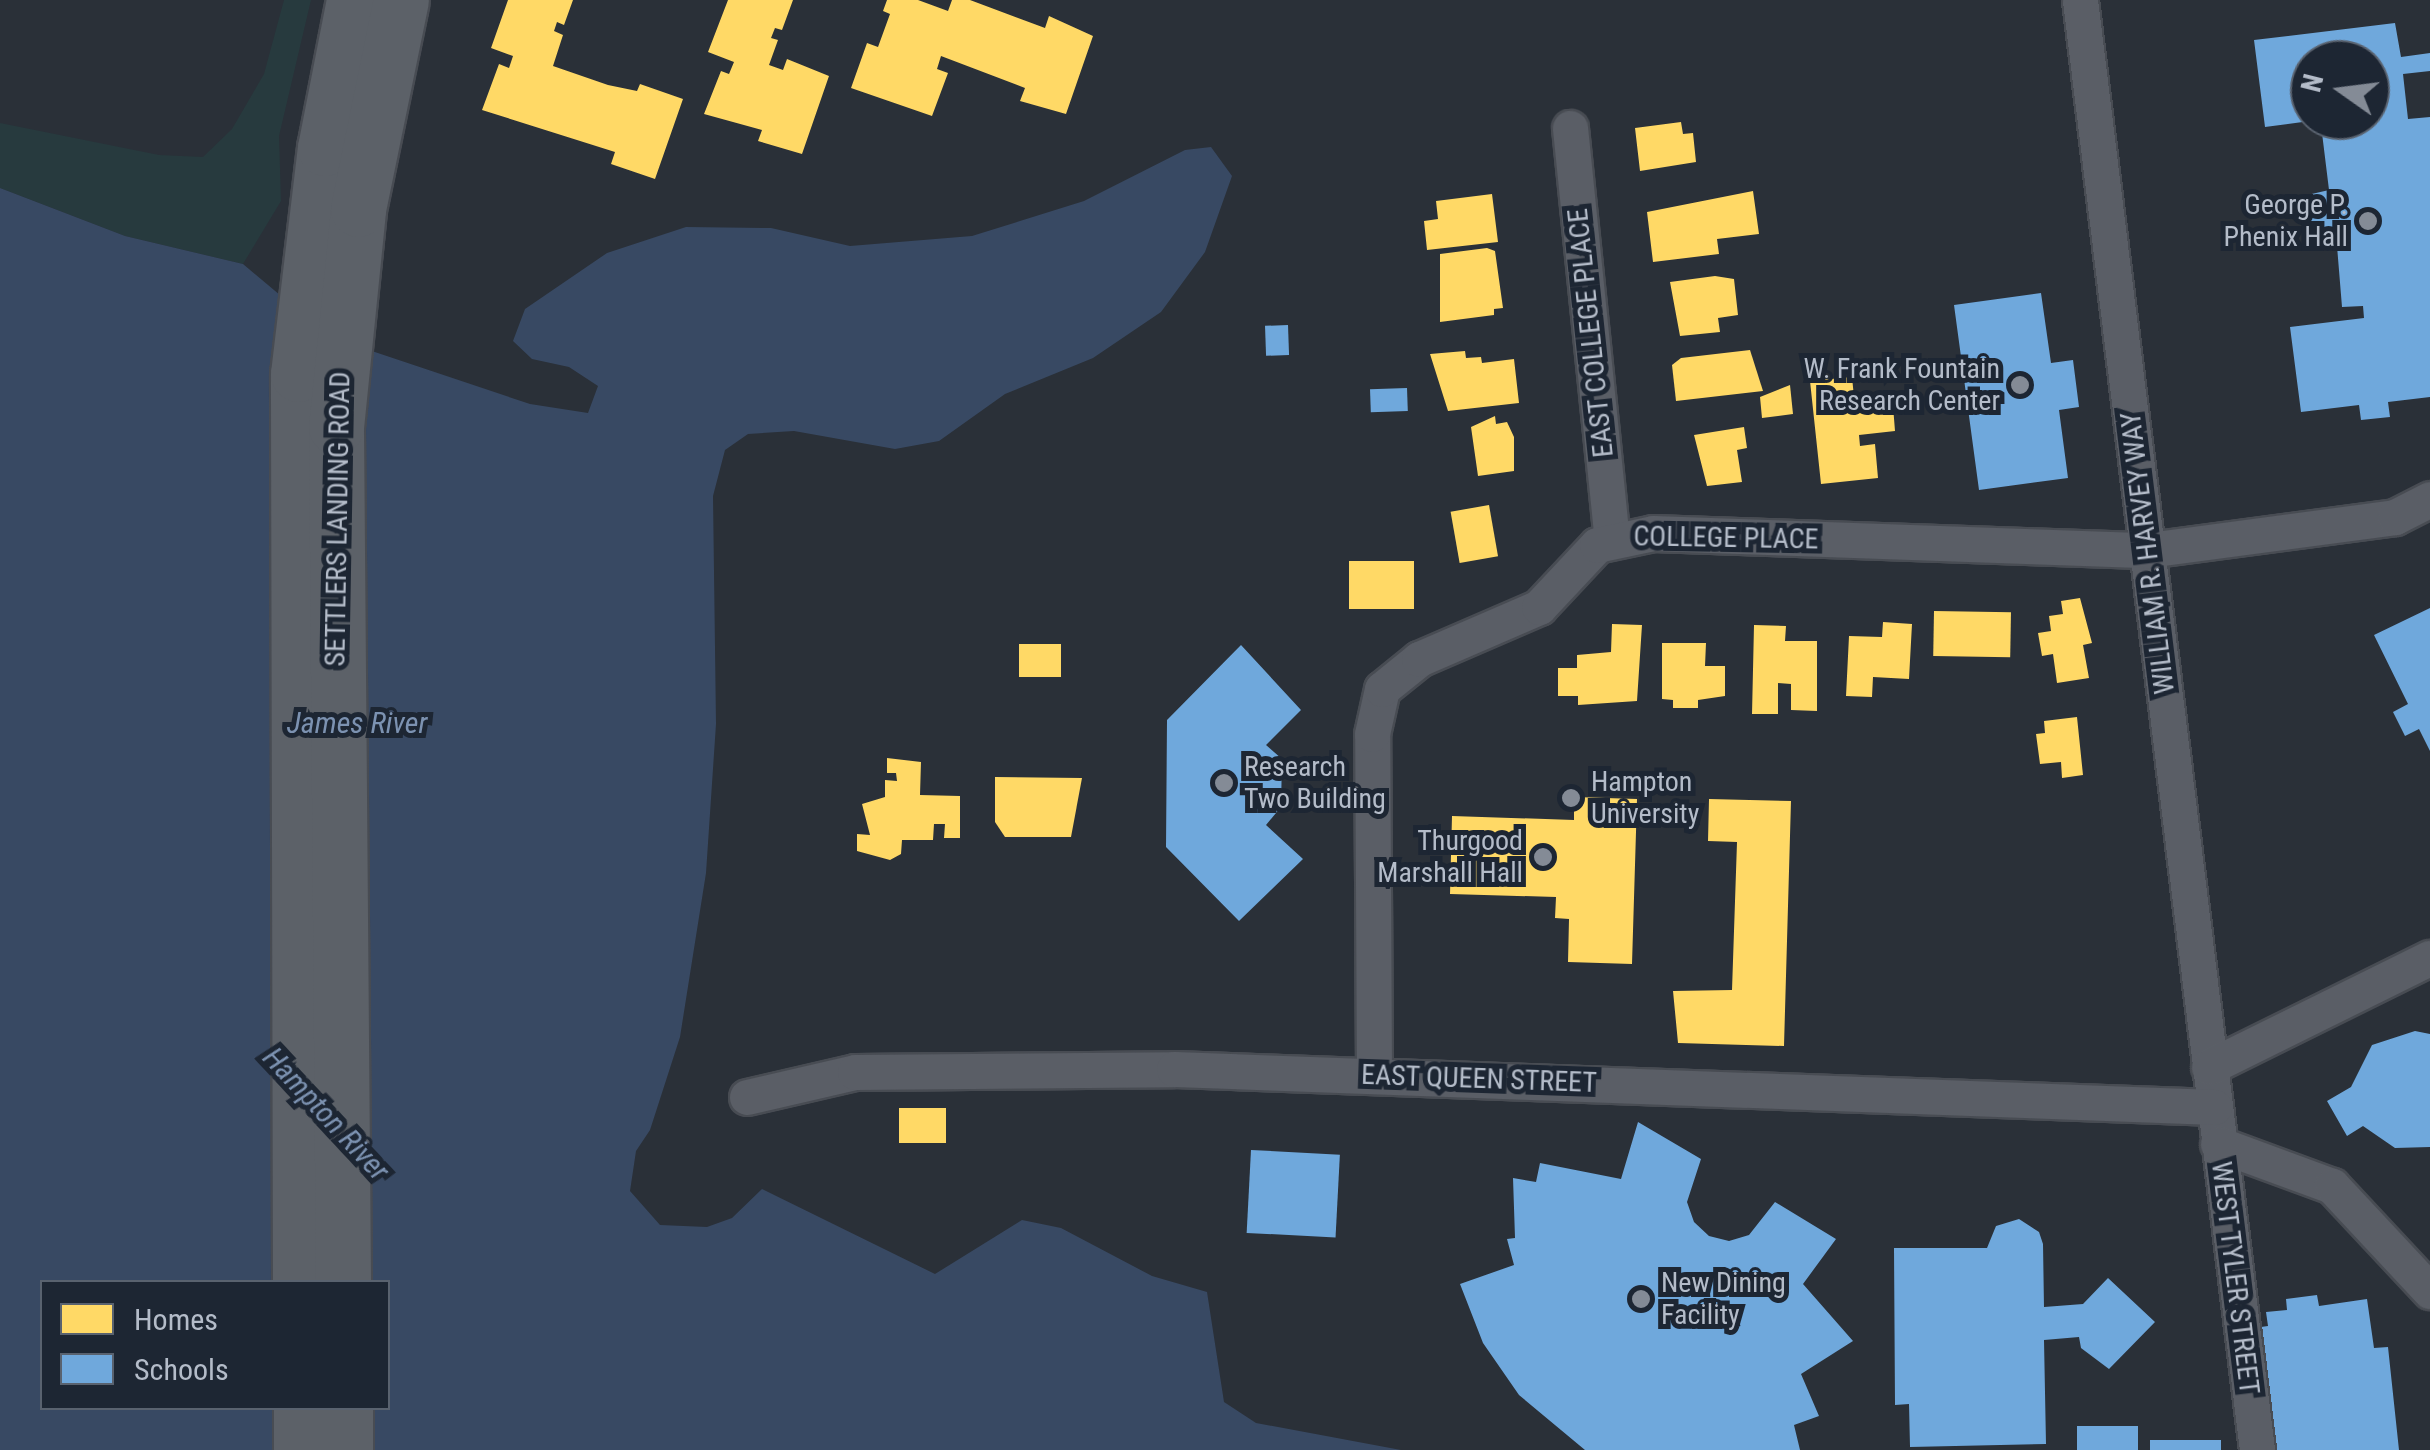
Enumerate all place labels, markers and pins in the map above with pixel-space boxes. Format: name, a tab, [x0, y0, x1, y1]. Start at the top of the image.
place label: George P. Phenix Hall	[2224, 188, 2348, 254]
marker: George P. Phenix Hall	[2357, 210, 2379, 232]
place label: W. Frank Fountain Research Center	[1803, 352, 2000, 418]
marker: W. Frank Fountain Research Center	[2009, 374, 2031, 396]
place label: Research Two Building	[1244, 750, 1386, 816]
place label: Hampton University	[1591, 765, 1699, 831]
marker: Research Two Building	[1213, 772, 1235, 794]
marker: Hampton University	[1560, 787, 1582, 809]
place label: Thurgood Marshall Hall	[1377, 824, 1523, 890]
marker: Thurgood Marshall Hall	[1532, 846, 1554, 868]
place label: New Dining Facility	[1661, 1266, 1786, 1332]
marker: New Dining Facility	[1630, 1288, 1652, 1310]

